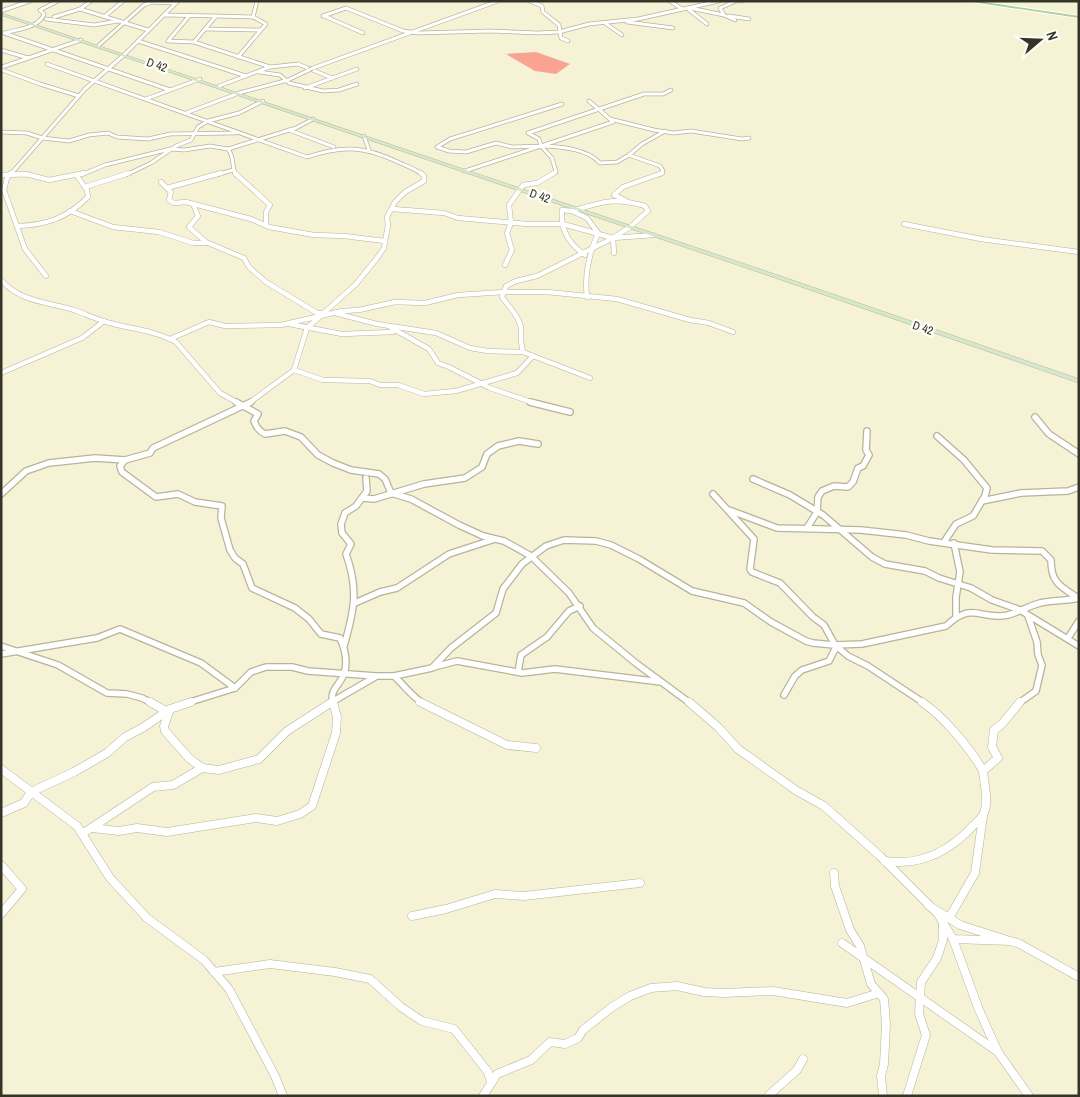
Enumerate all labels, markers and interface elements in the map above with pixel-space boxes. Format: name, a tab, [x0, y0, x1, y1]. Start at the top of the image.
north arrow	[1015, 15, 1065, 65]
text: N	[1042, 29, 1062, 43]
street label: D 42	[145, 54, 169, 76]
street label: D 42	[528, 185, 552, 207]
street label: D 42	[911, 317, 935, 339]

